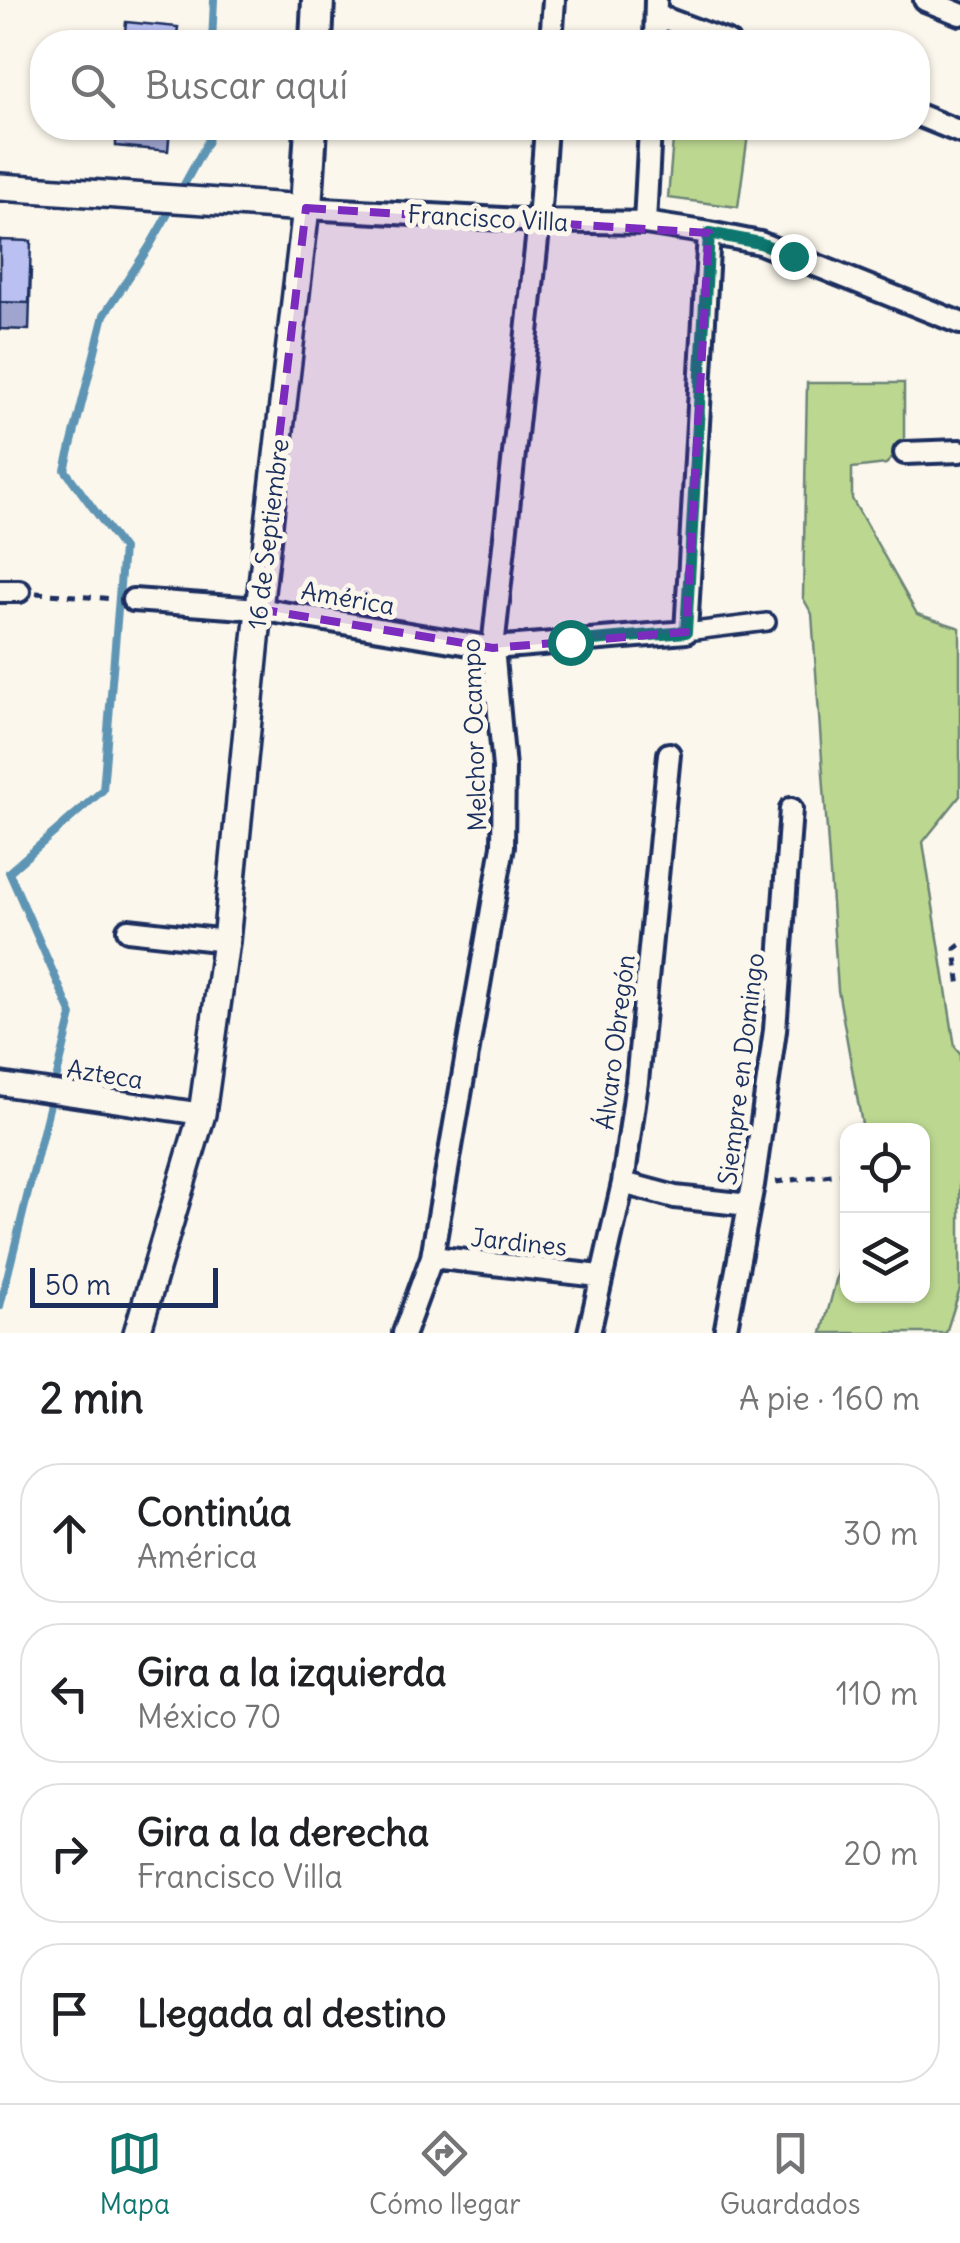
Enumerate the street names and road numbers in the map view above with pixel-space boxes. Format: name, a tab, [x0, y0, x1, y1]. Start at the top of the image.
street label: Francisco Villa	[407, 198, 569, 238]
street label: 16 de Septiembre	[240, 437, 296, 631]
street label: América	[299, 574, 397, 622]
street label: Melchor Ocampo	[455, 638, 493, 832]
street label: Siempre en Domingo	[711, 951, 771, 1187]
street label: Álvaro Obregón	[588, 952, 642, 1132]
street label: Azteca	[65, 1052, 145, 1096]
street label: Jardines	[469, 1221, 569, 1263]

